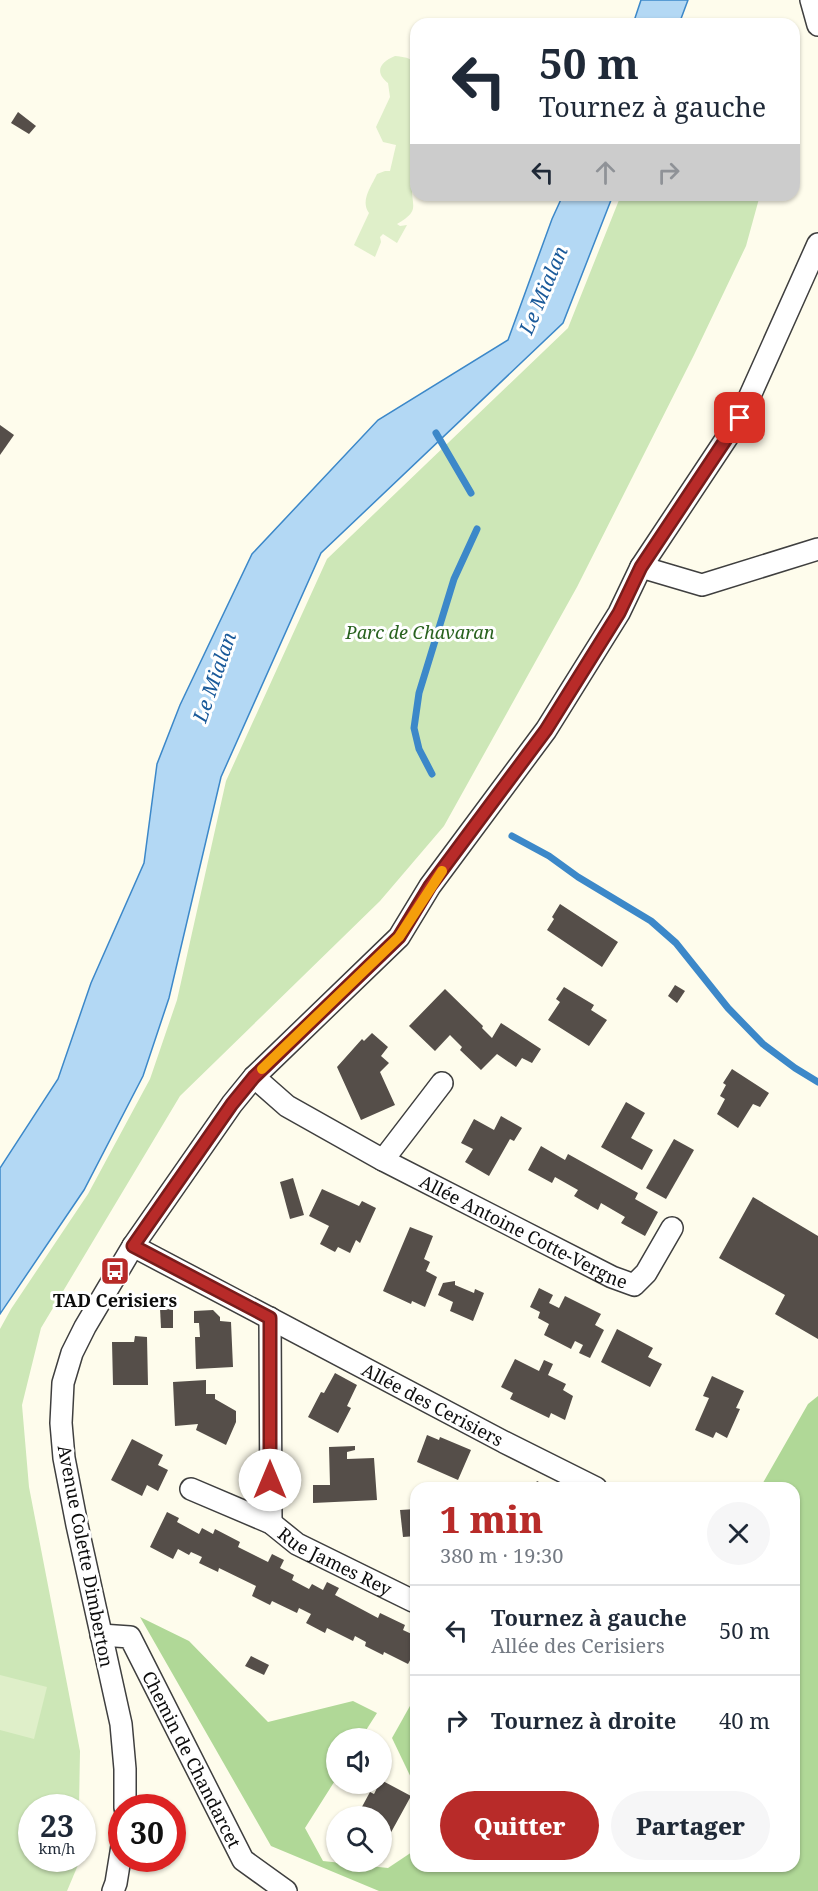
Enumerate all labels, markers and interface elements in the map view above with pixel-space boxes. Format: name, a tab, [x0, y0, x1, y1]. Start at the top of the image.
text: 50 m	[539, 34, 639, 91]
icon: left	[440, 42, 518, 120]
text: Tournez à gauche	[539, 88, 766, 125]
icon: left	[526, 156, 559, 189]
icon: ahead	[589, 156, 622, 189]
icon: right	[652, 156, 685, 189]
water label: Le Mialan	[512, 242, 574, 339]
pin	[714, 392, 765, 443]
icon: arrive	[723, 401, 756, 434]
park label: Parc de Chavaran	[345, 620, 495, 644]
water label: Le Mialan	[186, 628, 242, 727]
street label: Allée Antoine Cotte-Vergne	[416, 1169, 631, 1294]
bus stop icon: TAD Cerisiers	[99, 1255, 131, 1287]
place label: TAD Cerisiers	[53, 1288, 177, 1312]
street label: Allée des Cerisiers	[358, 1357, 508, 1452]
street label: Avenue Colette Dimberton	[53, 1443, 119, 1670]
position arrow	[238, 1448, 302, 1512]
text: 1 min	[440, 1495, 543, 1544]
button: close	[707, 1502, 770, 1565]
street label: Rue James Rey	[273, 1521, 397, 1601]
text: 380 m · 19:30	[440, 1542, 563, 1569]
text: Tournez à gauche	[491, 1602, 687, 1632]
icon: left	[440, 1614, 473, 1647]
text: 50 m	[719, 1615, 770, 1645]
text: Allée des Cerisiers	[491, 1632, 665, 1659]
street label: Chemin de Chandarcet	[137, 1667, 247, 1852]
icon: right	[440, 1704, 473, 1737]
text: Tournez à droite	[491, 1705, 676, 1735]
text: 40 m	[719, 1705, 770, 1735]
map controls	[326, 1728, 392, 1872]
button: sound	[326, 1728, 392, 1794]
button: Quitter	[440, 1791, 599, 1860]
button: Partager	[611, 1791, 770, 1860]
speed limit sign: 30	[108, 1794, 186, 1872]
text: 23	[40, 1805, 74, 1846]
button: search	[326, 1806, 392, 1872]
text: km/h	[39, 1838, 75, 1858]

